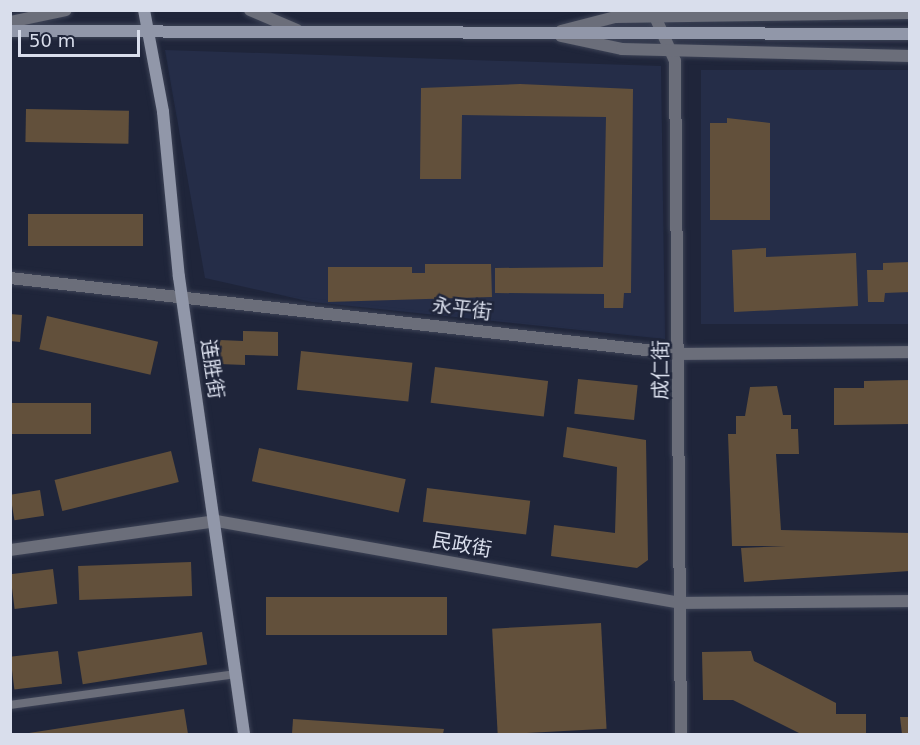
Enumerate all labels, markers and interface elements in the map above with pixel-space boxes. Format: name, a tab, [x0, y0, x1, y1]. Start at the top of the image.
scale bar	[21, 18, 142, 56]
text: 50 m	[29, 30, 75, 51]
street label: 永平街	[431, 293, 493, 325]
street label: 连胜街	[195, 337, 229, 401]
street label: 成仁街	[649, 340, 673, 400]
street label: 民政街	[430, 528, 494, 562]

